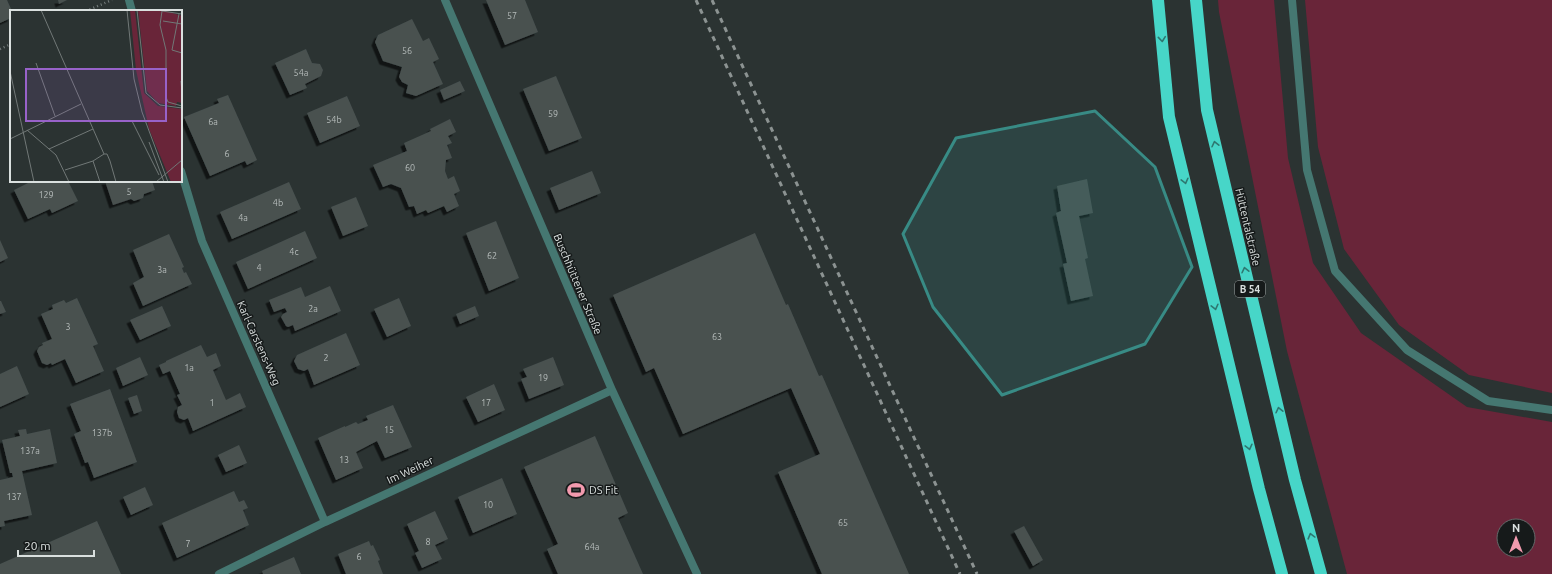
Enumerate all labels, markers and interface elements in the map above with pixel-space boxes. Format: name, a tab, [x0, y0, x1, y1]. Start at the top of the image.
inset map	[10, 10, 182, 182]
house number: 57	[507, 11, 517, 21]
one-way arrow	[1157, 36, 1166, 42]
house number: 56	[402, 46, 412, 56]
house number: 54a	[294, 68, 308, 78]
house number: 59	[548, 109, 558, 119]
house number: 54b	[326, 115, 342, 125]
house number: 6a	[208, 117, 218, 127]
one-way arrow	[1211, 141, 1220, 148]
house number: 6	[224, 149, 230, 159]
house number: 60	[405, 163, 415, 173]
one-way arrow	[1180, 177, 1188, 184]
house number: 5	[126, 187, 132, 197]
street label: Hüttentalstraße	[1233, 187, 1263, 267]
house number: 129	[38, 190, 54, 200]
house number: 4b	[273, 198, 283, 208]
house number: 4a	[238, 213, 248, 223]
street label: Buschhüttener Straße	[551, 232, 605, 336]
house number: 4c	[289, 247, 299, 257]
house number: 62	[487, 251, 497, 261]
house number: 4	[256, 263, 262, 273]
house number: 3a	[157, 265, 167, 275]
one-way arrow	[1242, 267, 1250, 274]
road number: B 54	[1235, 281, 1265, 297]
street label: Karl-Carstens-Weg	[235, 299, 283, 387]
one-way arrow	[1210, 303, 1219, 310]
house number: 2a	[308, 304, 318, 314]
house number: 3	[65, 322, 71, 332]
house number: 63	[712, 332, 722, 342]
house number: 2	[323, 353, 329, 363]
house number: 1a	[184, 363, 194, 373]
house number: 19	[538, 373, 548, 383]
house number: 1	[209, 398, 215, 408]
house number: 17	[481, 398, 491, 408]
one-way arrow	[1275, 407, 1283, 414]
house number: 15	[384, 425, 394, 435]
house number: 137b	[92, 428, 112, 438]
one-way arrow	[1244, 444, 1252, 450]
house number: 137a	[20, 446, 40, 456]
street label: Im Weiher	[385, 454, 436, 486]
house number: 13	[339, 455, 349, 465]
sports icon: DS Fit	[566, 480, 586, 500]
place label: DS Fit	[589, 484, 619, 496]
house number: 137	[6, 492, 22, 502]
house number: 10	[483, 500, 493, 510]
house number: 65	[838, 518, 848, 528]
north arrow	[1496, 518, 1536, 558]
text: N	[1512, 522, 1520, 534]
scale bar	[18, 532, 94, 558]
one-way arrow	[1307, 533, 1316, 540]
house number: 8	[425, 537, 431, 547]
text: 20 m	[24, 539, 51, 552]
house number: 7	[185, 539, 191, 549]
house number: 64a	[585, 542, 599, 552]
house number: 6	[356, 552, 362, 562]

